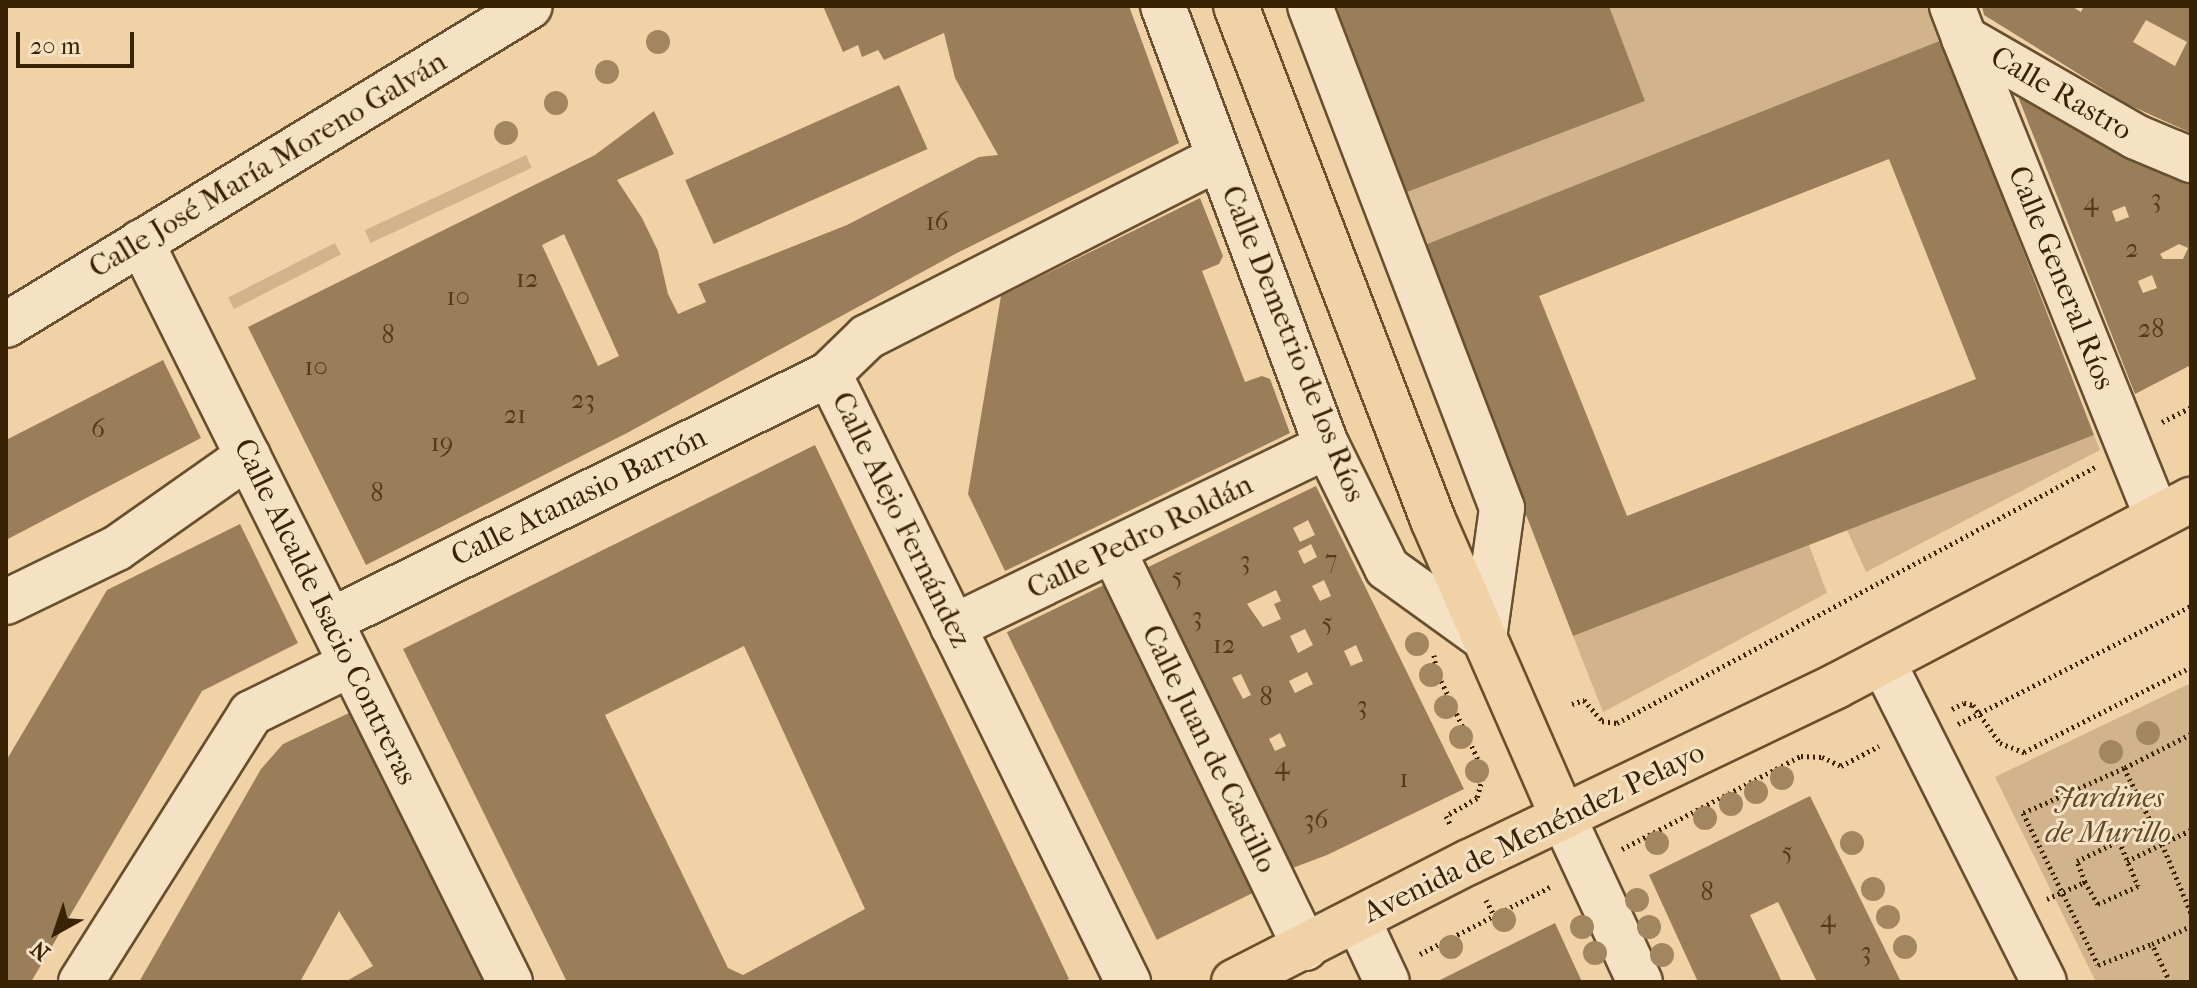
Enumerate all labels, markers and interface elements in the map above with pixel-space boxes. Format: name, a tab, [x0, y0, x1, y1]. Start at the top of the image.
scale bar	[20, 16, 138, 66]
text: 20 m	[30, 32, 81, 60]
street label: Calle Rastro	[1984, 39, 2138, 149]
street label: Calle José María Moreno Galván	[83, 44, 453, 286]
street label: Calle General Ríos	[2000, 161, 2122, 395]
street label: Calle Demetrio de los Ríos	[1213, 181, 1373, 507]
house number: 3	[2151, 183, 2161, 215]
house number: 4	[2083, 186, 2099, 218]
house number: 16	[925, 206, 949, 238]
house number: 2	[2125, 233, 2139, 265]
house number: 12	[516, 263, 538, 295]
house number: 10	[446, 281, 470, 313]
house number: 28	[2138, 313, 2164, 345]
house number: 8	[381, 319, 395, 351]
house number: 10	[304, 351, 328, 383]
house number: 23	[571, 384, 595, 416]
street label: Calle Alejo Fernández	[823, 386, 979, 654]
house number: 21	[504, 399, 526, 431]
house number: 6	[91, 413, 105, 445]
street label: Calle Atanasio Barrón	[446, 420, 712, 574]
house number: 19	[431, 427, 453, 459]
street label: Calle Alcalde Isacio Contreras	[225, 433, 425, 791]
street label: Calle Pedro Roldán	[1021, 467, 1259, 607]
house number: 8	[370, 477, 384, 509]
house number: 7	[1325, 544, 1337, 576]
house number: 3	[1240, 545, 1250, 577]
house number: 5	[1171, 561, 1183, 593]
house number: 3	[1192, 601, 1202, 633]
house number: 5	[1321, 607, 1333, 639]
street label: Calle Juan de Castillo	[1133, 619, 1285, 879]
house number: 12	[1213, 629, 1235, 661]
house number: 8	[1259, 681, 1273, 713]
house number: 3	[1357, 690, 1367, 722]
street label: Avenida de Menéndez Pelayo	[1358, 735, 1710, 931]
house number: 4	[1274, 750, 1290, 782]
house number: 1	[1399, 763, 1409, 795]
park label: Jardines de Murillo	[2045, 780, 2171, 850]
house number: 36	[1304, 804, 1328, 836]
house number: 5	[1781, 836, 1793, 868]
house number: 8	[1700, 876, 1714, 908]
north arrow	[16, 892, 96, 972]
house number: 4	[1820, 903, 1836, 935]
text: N	[26, 935, 55, 966]
house number: 3	[1861, 936, 1871, 968]

